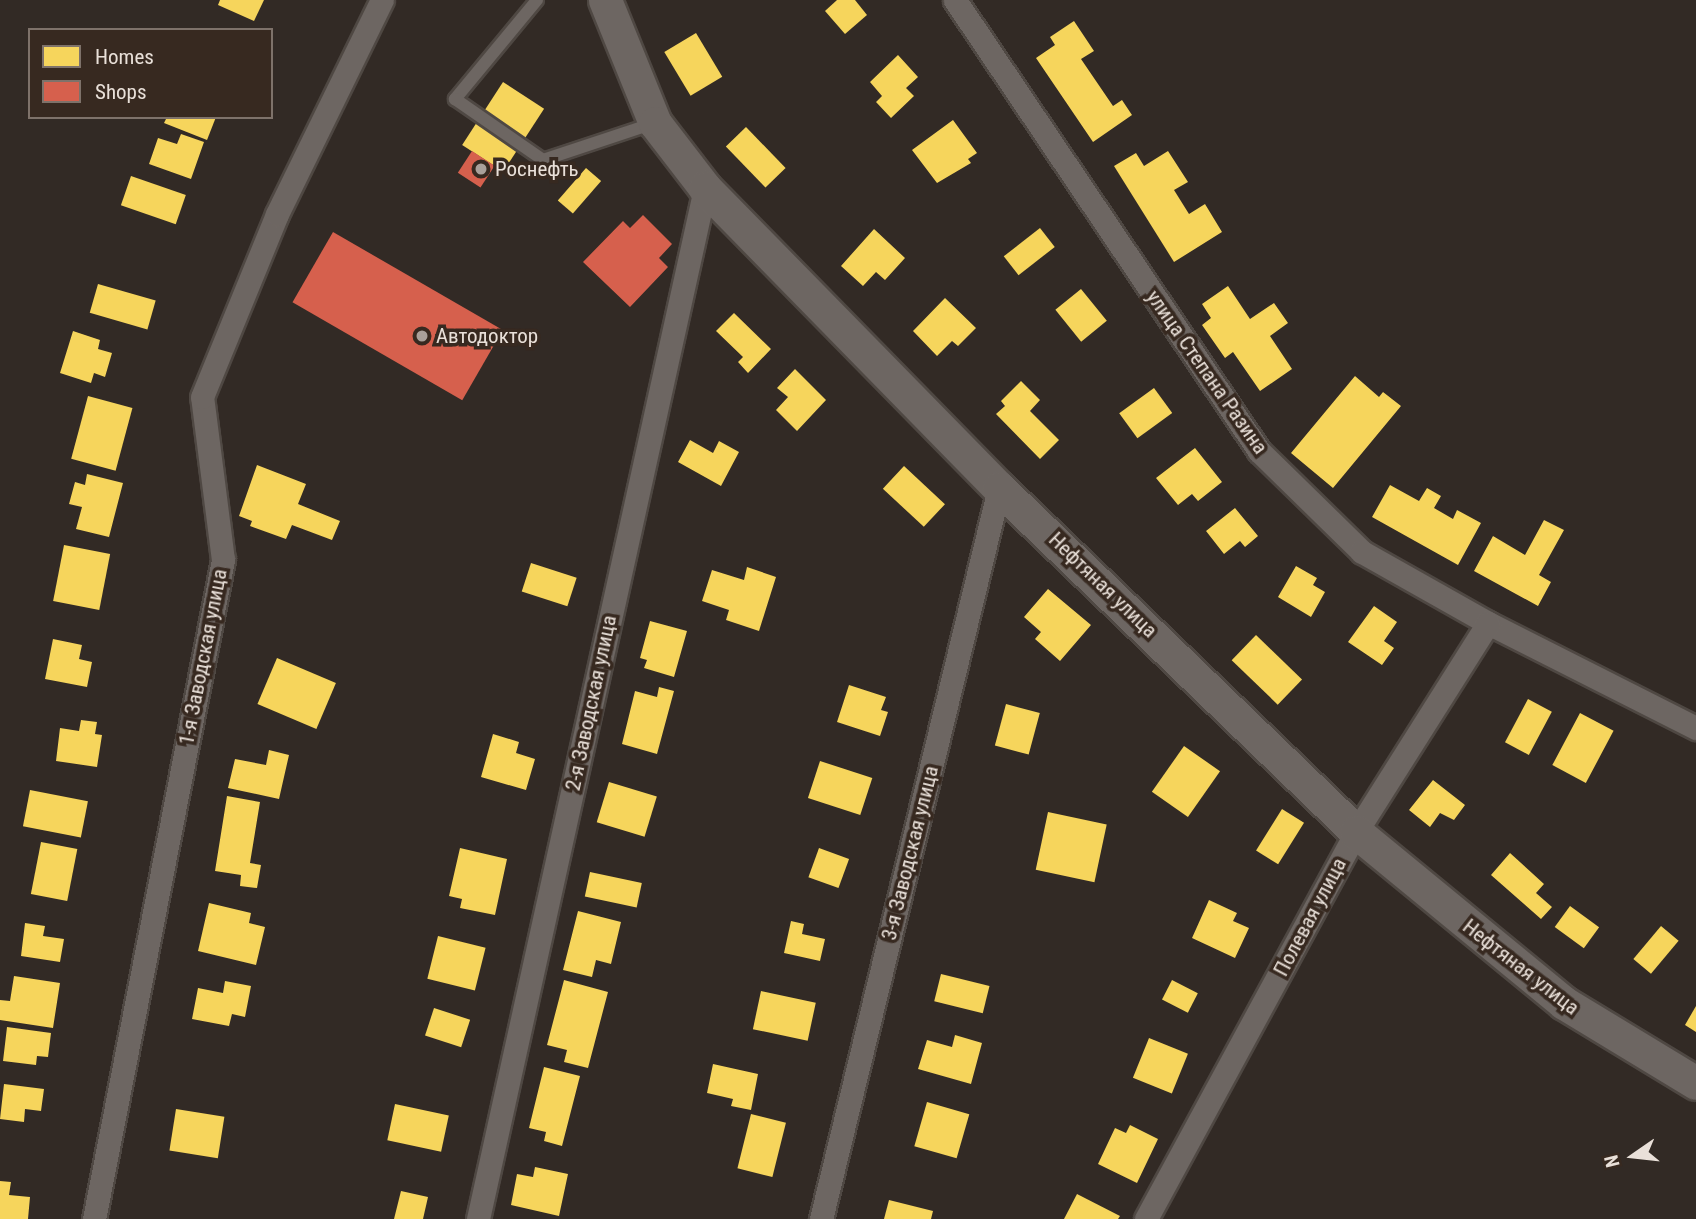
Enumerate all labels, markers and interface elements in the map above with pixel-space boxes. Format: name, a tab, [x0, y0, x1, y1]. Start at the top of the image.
legend	[28, 28, 273, 119]
text: Homes	[95, 45, 154, 69]
text: Shops	[95, 80, 147, 104]
place label: Роснефть	[495, 156, 579, 182]
marker: Роснефть	[473, 161, 489, 177]
street label: улица Степана Разина	[1141, 285, 1273, 459]
place label: Автодоктор	[436, 323, 538, 349]
marker: Автодоктор	[414, 328, 430, 344]
street label: Нефтяная улица	[1044, 527, 1162, 643]
street label: 1-я Заводская улица	[174, 567, 232, 747]
street label: 2-я Заводская улица	[560, 613, 622, 793]
street label: 3-я Заводская улица	[876, 763, 944, 943]
street label: Полевая улица	[1268, 854, 1352, 980]
street label: Нефтяная улица	[1458, 914, 1584, 1020]
north arrow	[1598, 1121, 1668, 1191]
text: N	[1600, 1153, 1625, 1170]

